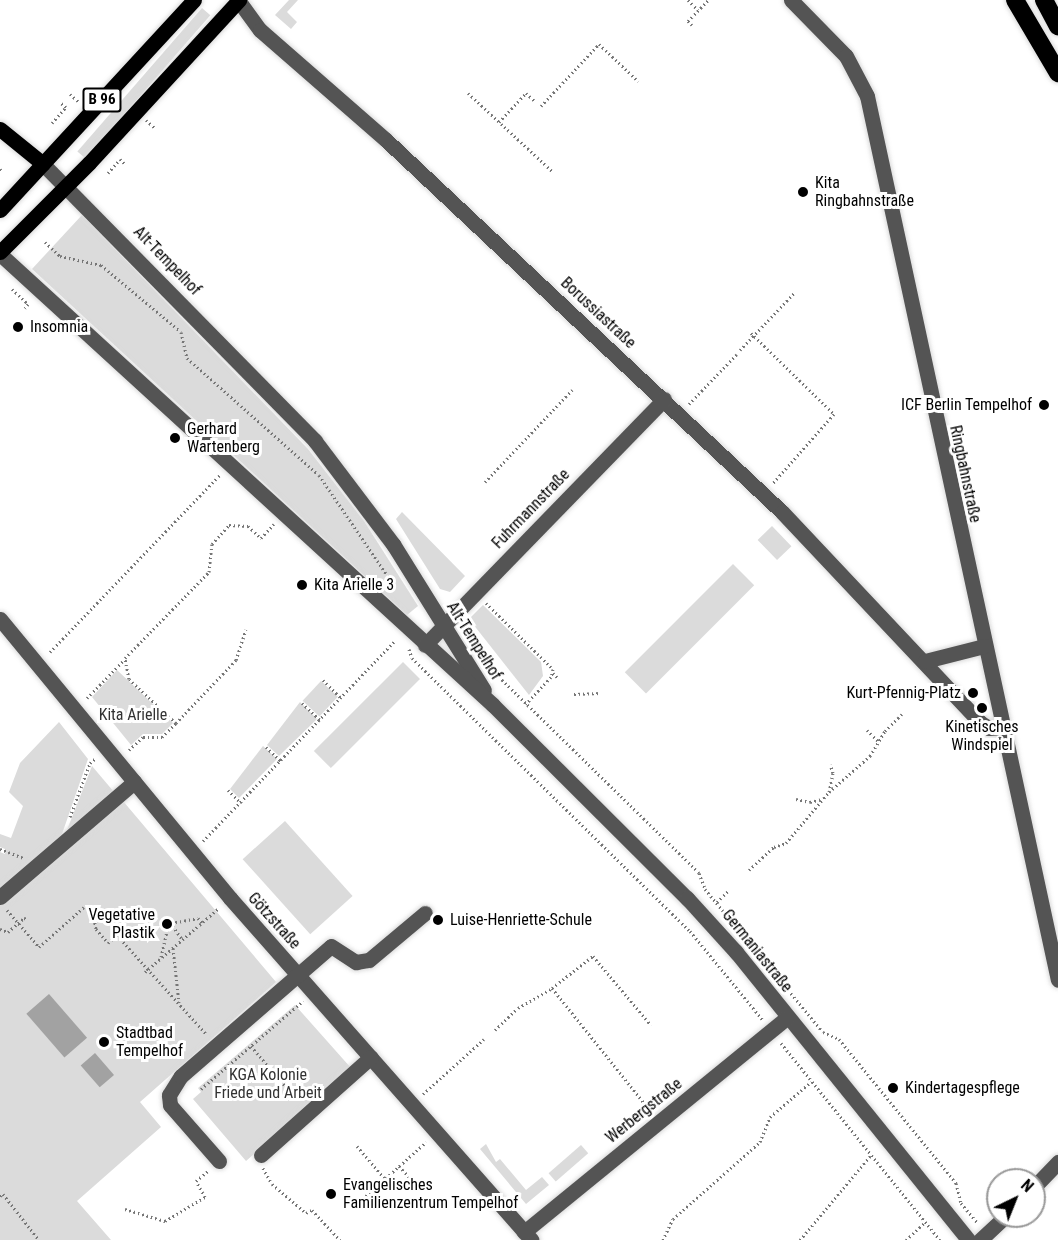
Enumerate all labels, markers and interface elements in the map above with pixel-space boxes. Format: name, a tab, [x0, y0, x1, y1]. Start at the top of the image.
road number: B 96	[81, 88, 123, 112]
place label: Kita Ringbahnstraße	[815, 173, 914, 211]
marker: Kita Ringbahnstraße	[796, 185, 810, 199]
street label: Alt-Tempelhof	[129, 222, 205, 300]
street label: Borussiastraße	[557, 273, 639, 353]
place label: Insomnia	[30, 317, 88, 337]
marker: Insomnia	[11, 320, 25, 334]
place label: ICF Berlin Tempelhof	[901, 395, 1032, 415]
marker: ICF Berlin Tempelhof	[1037, 398, 1051, 412]
place label: Gerhard Wartenberg	[187, 419, 260, 457]
street label: Ringbahnstraße	[945, 424, 985, 524]
marker: Gerhard Wartenberg	[168, 431, 182, 445]
street label: Fuhrmannstraße	[488, 465, 574, 553]
place label: Kita Arielle 3	[314, 575, 394, 595]
marker: Kita Arielle 3	[295, 578, 309, 592]
street label: Alt-Tempelhof	[442, 598, 506, 684]
place label: Kurt-Pfennig-Platz	[847, 683, 961, 703]
marker: Kurt-Pfennig-Platz	[966, 686, 980, 700]
marker: Kinetisches Windspiel	[975, 701, 989, 715]
park label: Kita Arielle	[99, 705, 167, 725]
place label: Kinetisches Windspiel	[945, 717, 1019, 755]
street label: Götzstraße	[244, 889, 304, 953]
place label: Vegetative Plastik	[88, 905, 155, 943]
street label: Germaniastraße	[718, 906, 796, 996]
place label: Luise-Henriette-Schule	[450, 910, 592, 930]
marker: Luise-Henriette-Schule	[431, 913, 445, 927]
marker: Vegetative Plastik	[160, 917, 174, 931]
place label: Stadtbad Tempelhof	[116, 1023, 183, 1061]
marker: Stadtbad Tempelhof	[97, 1035, 111, 1049]
park label: KGA Kolonie Friede und Arbeit	[214, 1065, 322, 1103]
street label: Werbergstraße	[602, 1074, 686, 1148]
place label: Kindertagespflege	[905, 1078, 1020, 1098]
marker: Kindertagespflege	[886, 1081, 900, 1095]
north arrow	[986, 1168, 1046, 1228]
place label: Evangelisches Familienzentrum Tempelhof	[343, 1175, 519, 1213]
text: N	[1017, 1176, 1037, 1196]
marker: Evangelisches Familienzentrum Tempelhof	[324, 1187, 338, 1201]

